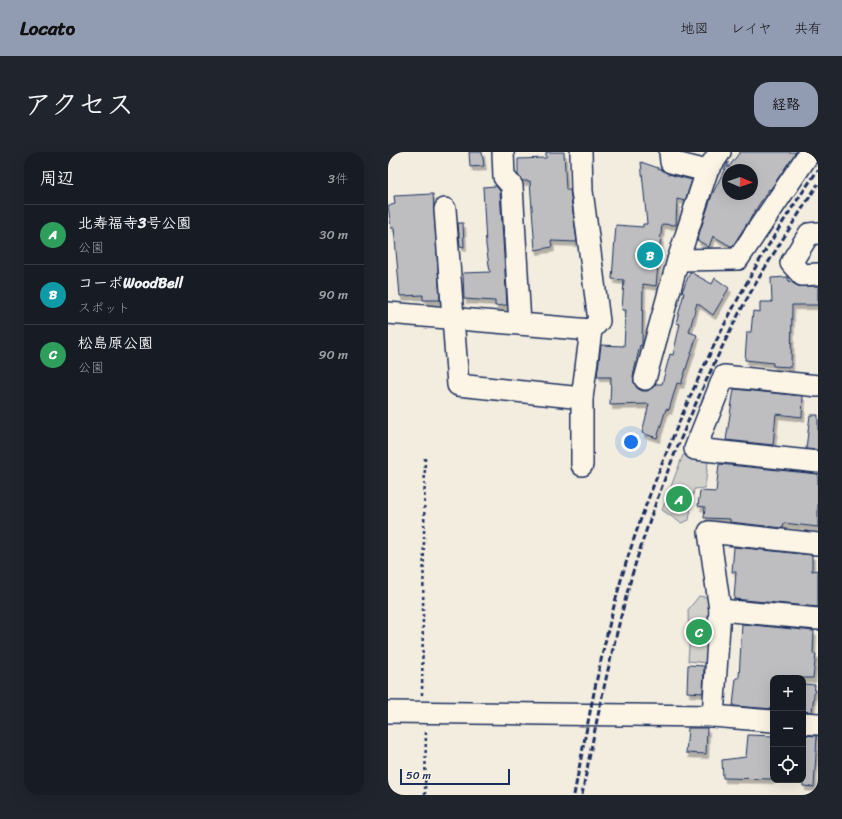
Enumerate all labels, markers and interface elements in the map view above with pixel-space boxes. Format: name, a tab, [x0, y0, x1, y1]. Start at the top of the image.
text: Locato	[20, 12, 75, 45]
text: 地図	[681, 16, 709, 41]
text: レイヤ	[731, 16, 772, 41]
text: 共有	[794, 16, 822, 41]
text: アクセス	[24, 80, 134, 129]
button: 経路	[754, 82, 818, 127]
text: 周辺	[40, 163, 74, 193]
north arrow	[722, 164, 758, 200]
text: 3件	[328, 167, 348, 190]
text: 北寿福寺3号公園	[78, 210, 191, 236]
text: A	[49, 223, 57, 246]
text: 30 m	[319, 223, 348, 246]
text: 公園	[78, 236, 104, 259]
pin: B	[637, 240, 663, 270]
text: コーポWoodBell	[78, 270, 183, 296]
text: B	[49, 283, 57, 306]
text: 90 m	[318, 283, 348, 306]
text: スポット	[78, 296, 130, 319]
text: 松島原公園	[78, 330, 153, 356]
text: C	[49, 343, 57, 366]
text: 90 m	[318, 343, 348, 366]
text: 公園	[78, 356, 104, 379]
your location	[621, 432, 641, 452]
pin: A	[666, 484, 692, 514]
pin: C	[686, 617, 712, 647]
map controls	[770, 675, 806, 783]
button: +	[770, 675, 806, 711]
button: −	[770, 711, 806, 747]
button: locate	[770, 747, 806, 783]
text: 50 m	[406, 766, 431, 785]
scale bar	[400, 767, 510, 786]

